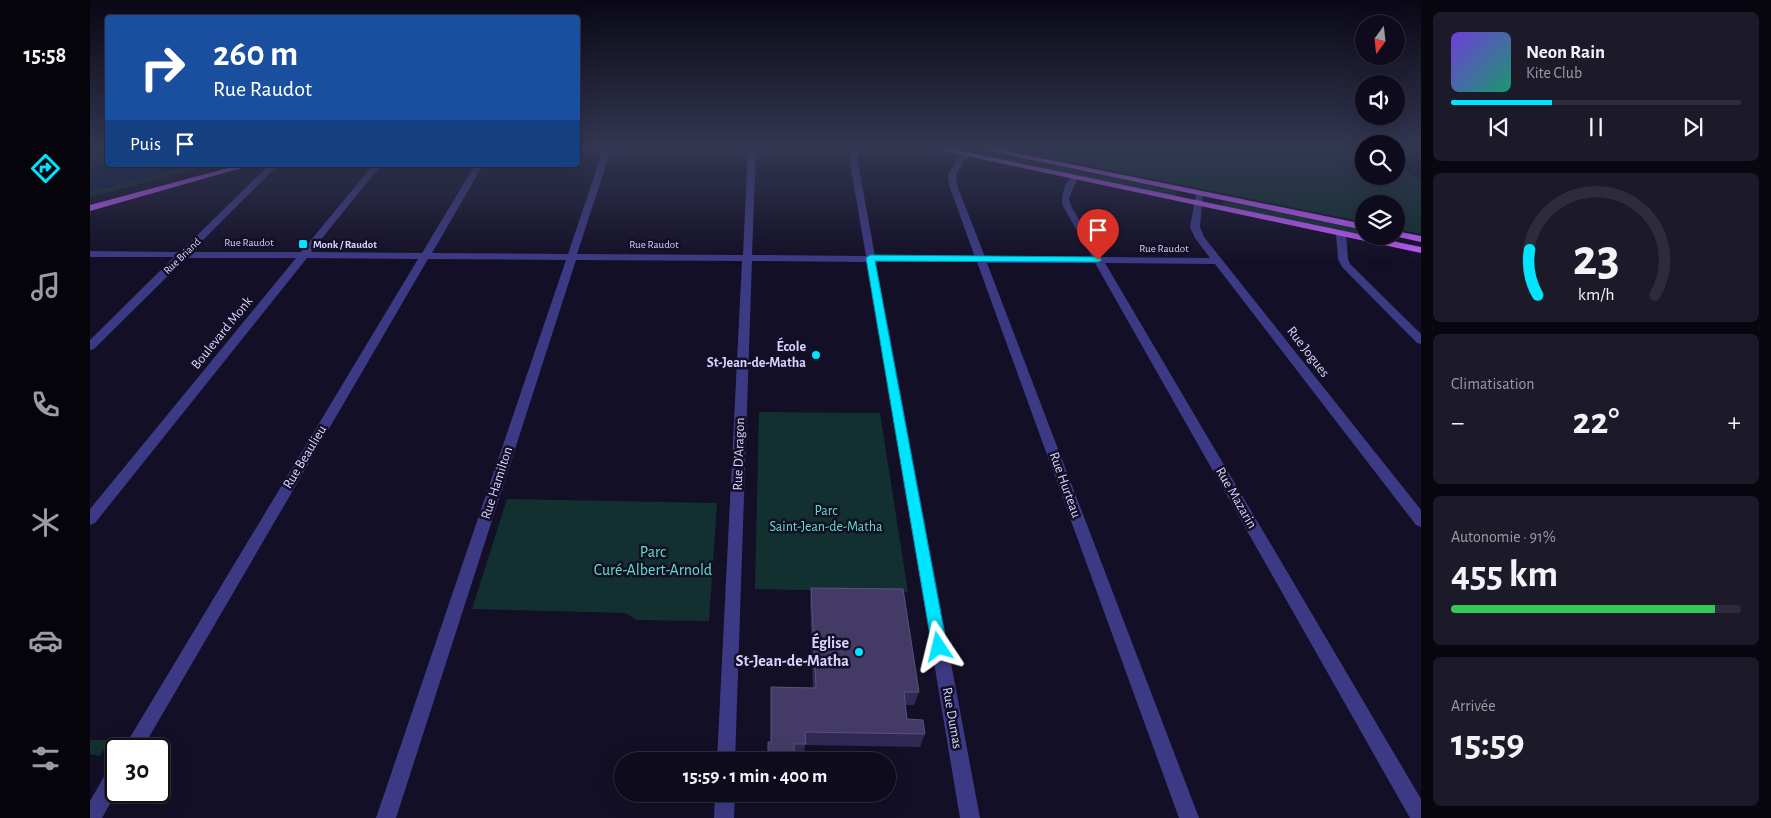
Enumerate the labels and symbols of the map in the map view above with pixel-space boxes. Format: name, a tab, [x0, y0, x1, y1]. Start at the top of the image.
north arrow	[1355, 15, 1405, 65]
pin	[1077, 209, 1119, 260]
street label: Rue Briand	[161, 236, 203, 276]
street label: Rue Raudot	[224, 237, 274, 248]
marker: Monk / Raudot	[297, 238, 309, 250]
place label: Monk / Raudot	[313, 239, 377, 250]
street label: Rue Raudot	[629, 239, 679, 250]
street label: Rue Raudot	[1139, 243, 1189, 254]
street label: Boulevard Monk	[189, 294, 256, 372]
street label: Rue Jogues	[1284, 324, 1332, 380]
place label: École St-Jean-de-Matha	[707, 337, 806, 370]
marker: École St-Jean-de-Matha	[810, 349, 822, 361]
street label: Rue D'Aragon	[731, 417, 747, 491]
street label: Rue Beaulieu	[281, 423, 329, 491]
street label: Rue Hamilton	[479, 445, 515, 521]
street label: Rue Hurteau	[1047, 450, 1083, 520]
street label: Rue Mazarin	[1213, 465, 1259, 531]
park label: Parc Saint-Jean-de-Matha	[769, 504, 883, 534]
park label: Parc Curé-Albert-Arnold	[594, 544, 712, 578]
position arrow	[912, 620, 964, 672]
place label: Église St-Jean-de-Matha	[736, 632, 849, 669]
marker: Église St-Jean-de-Matha	[853, 646, 865, 658]
street label: Rue Dumas	[940, 686, 964, 750]
speed limit sign: 30	[105, 738, 170, 803]

